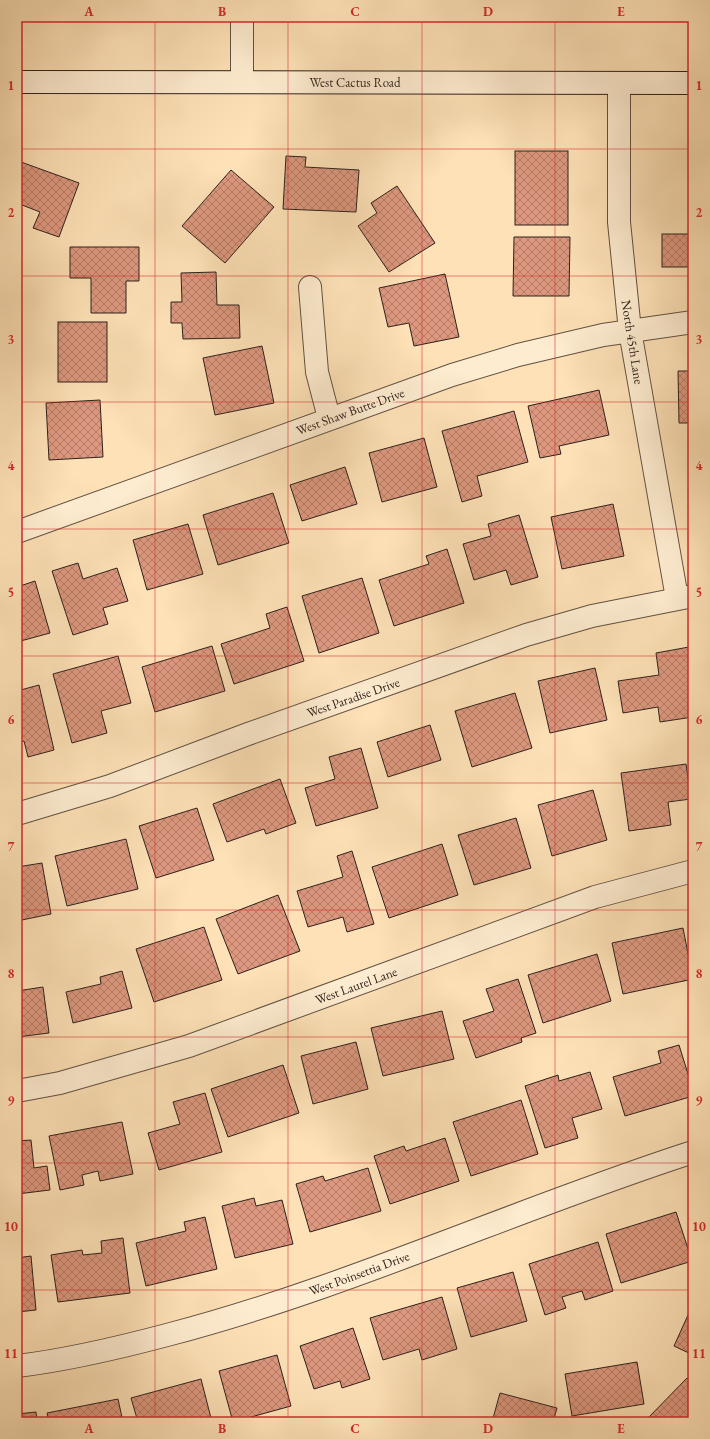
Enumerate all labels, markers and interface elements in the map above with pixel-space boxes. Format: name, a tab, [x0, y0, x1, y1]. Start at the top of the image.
text: A	[83, 3, 94, 20]
text: B	[218, 3, 226, 20]
text: C	[350, 3, 360, 20]
text: D	[483, 3, 493, 20]
text: E	[617, 3, 625, 20]
street label: West Cactus Road	[309, 74, 401, 91]
text: 1	[8, 77, 15, 94]
text: 1	[696, 77, 703, 94]
text: 2	[8, 204, 15, 221]
text: 2	[696, 204, 703, 221]
street label: North 45th Lane	[617, 299, 648, 385]
text: 3	[8, 331, 15, 348]
text: 3	[696, 331, 703, 348]
street label: West Shaw Butte Drive	[294, 384, 407, 439]
text: 4	[8, 457, 15, 474]
text: 4	[696, 457, 703, 474]
text: 5	[8, 584, 14, 601]
text: 5	[696, 584, 702, 601]
street label: West Paradise Drive	[304, 674, 402, 721]
text: 6	[8, 711, 15, 728]
text: 6	[696, 711, 703, 728]
text: 7	[8, 838, 15, 855]
text: 7	[696, 838, 703, 855]
street label: West Laurel Lane	[313, 963, 400, 1008]
text: 8	[8, 965, 15, 982]
text: 8	[696, 965, 703, 982]
text: 9	[8, 1092, 15, 1109]
text: 9	[696, 1092, 703, 1109]
text: 10	[4, 1218, 18, 1235]
text: 10	[692, 1218, 706, 1235]
street label: West Poinsettia Drive	[307, 1247, 412, 1300]
text: 11	[4, 1345, 18, 1362]
text: 11	[692, 1345, 706, 1362]
text: A	[83, 1420, 94, 1437]
text: B	[218, 1420, 226, 1437]
text: C	[350, 1420, 360, 1437]
text: D	[483, 1420, 493, 1437]
text: E	[617, 1420, 625, 1437]

